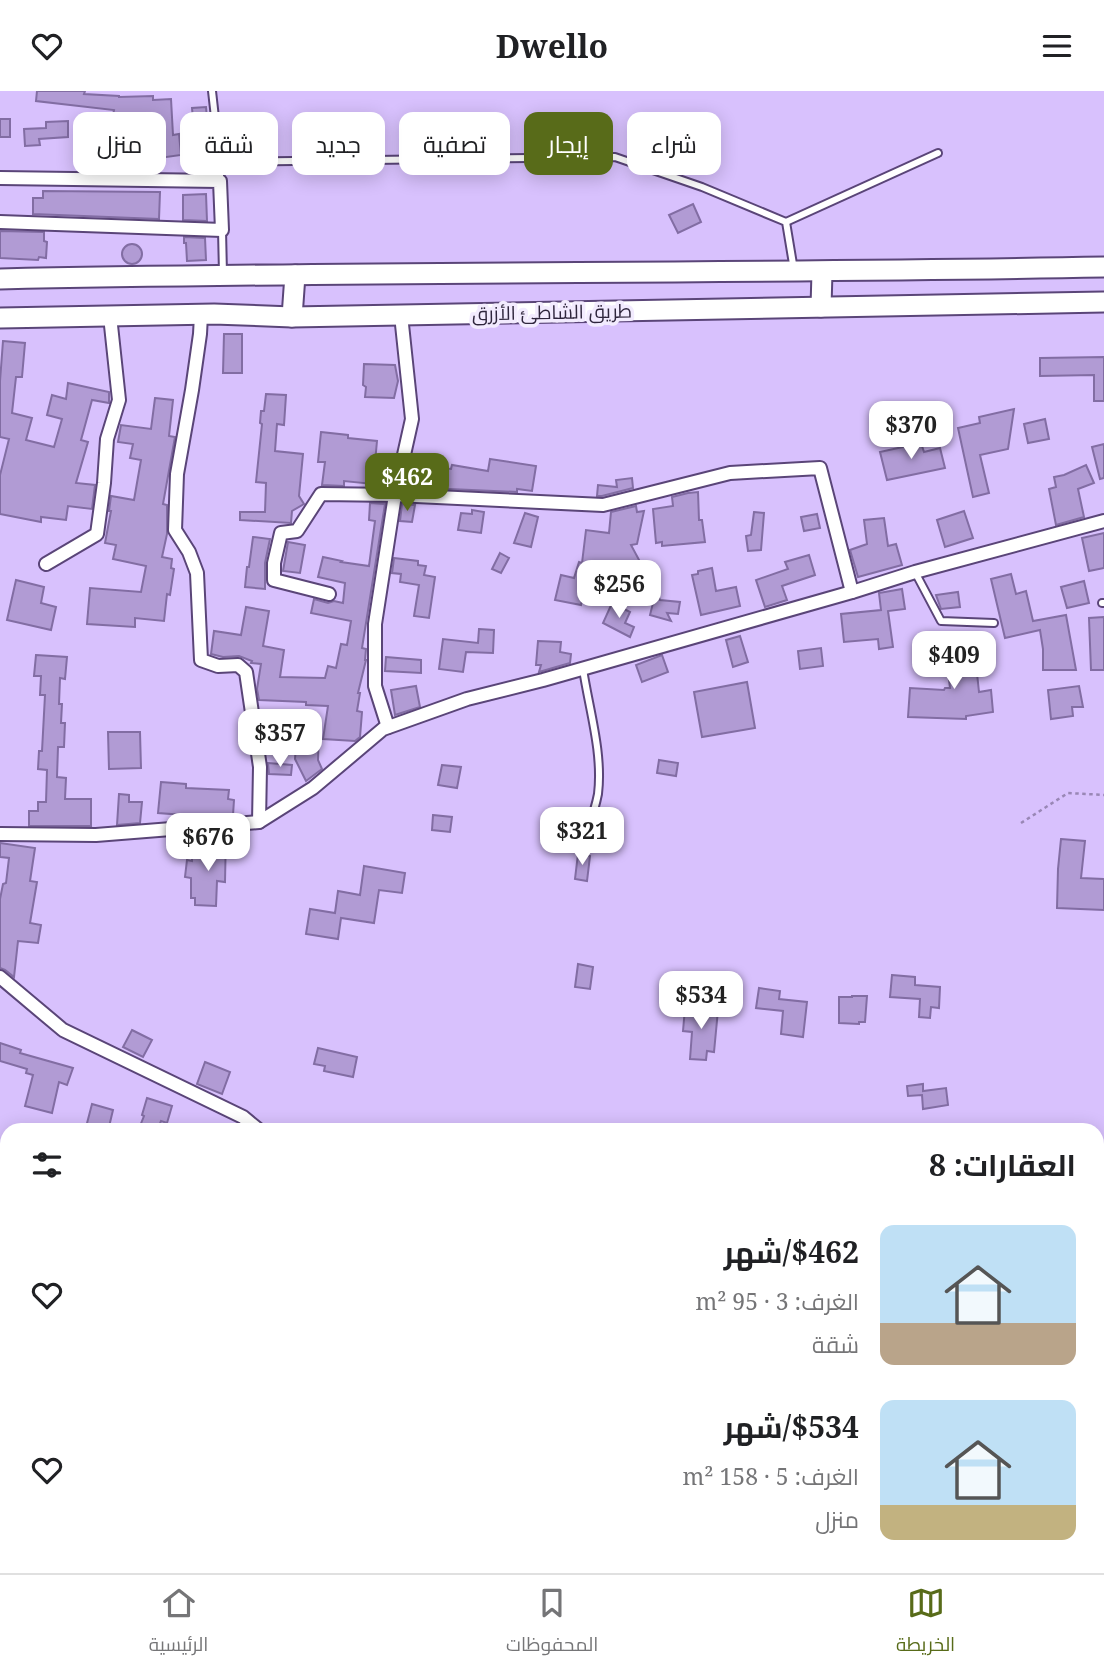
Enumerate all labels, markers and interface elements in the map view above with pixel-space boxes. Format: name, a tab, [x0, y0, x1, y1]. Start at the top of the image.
text: Dwello	[496, 24, 608, 67]
icon: heart	[28, 27, 66, 65]
icon: menu	[1038, 27, 1076, 65]
chip: منزل	[73, 112, 166, 175]
chip: شقة	[180, 112, 278, 175]
chip: جديد	[292, 112, 385, 175]
chip: تصفية	[399, 112, 510, 175]
chip: إيجار	[524, 112, 613, 175]
chip: شراء	[627, 112, 721, 175]
street label: طريق الشاطئ الأزرق	[472, 298, 632, 326]
pin: $370	[870, 401, 952, 461]
text: $370	[885, 408, 937, 440]
pin: $462	[366, 453, 448, 513]
text: $462	[381, 460, 433, 492]
pin: $256	[578, 561, 660, 620]
text: $256	[593, 567, 645, 599]
pin: $409	[913, 631, 995, 691]
text: $409	[928, 638, 980, 670]
pin: $357	[239, 709, 321, 769]
text: $357	[254, 716, 306, 748]
pin: $321	[541, 807, 623, 867]
pin: $676	[167, 813, 249, 873]
text: $321	[556, 814, 608, 846]
text: $676	[182, 820, 234, 852]
pin: $534	[660, 971, 742, 1031]
text: $534	[675, 978, 727, 1010]
text: العقارات: 8	[929, 1144, 1076, 1185]
icon: filters	[28, 1146, 66, 1184]
text: $462/شهر	[724, 1231, 859, 1272]
icon: home	[936, 1253, 1020, 1337]
icon: heart	[28, 1276, 66, 1314]
text: الغرف: 3 · 95 m²	[695, 1285, 859, 1317]
text: شقة	[812, 1328, 859, 1360]
text: $534/شهر	[724, 1406, 859, 1447]
icon: home	[936, 1428, 1020, 1512]
icon: heart	[28, 1451, 66, 1489]
text: الغرف: 5 · 158 m²	[683, 1460, 859, 1492]
text: منزل	[815, 1503, 859, 1535]
tab: الرئيسية	[149, 1584, 208, 1662]
tab: المحفوظات	[506, 1584, 598, 1662]
tab: الخريطة	[896, 1584, 955, 1662]

